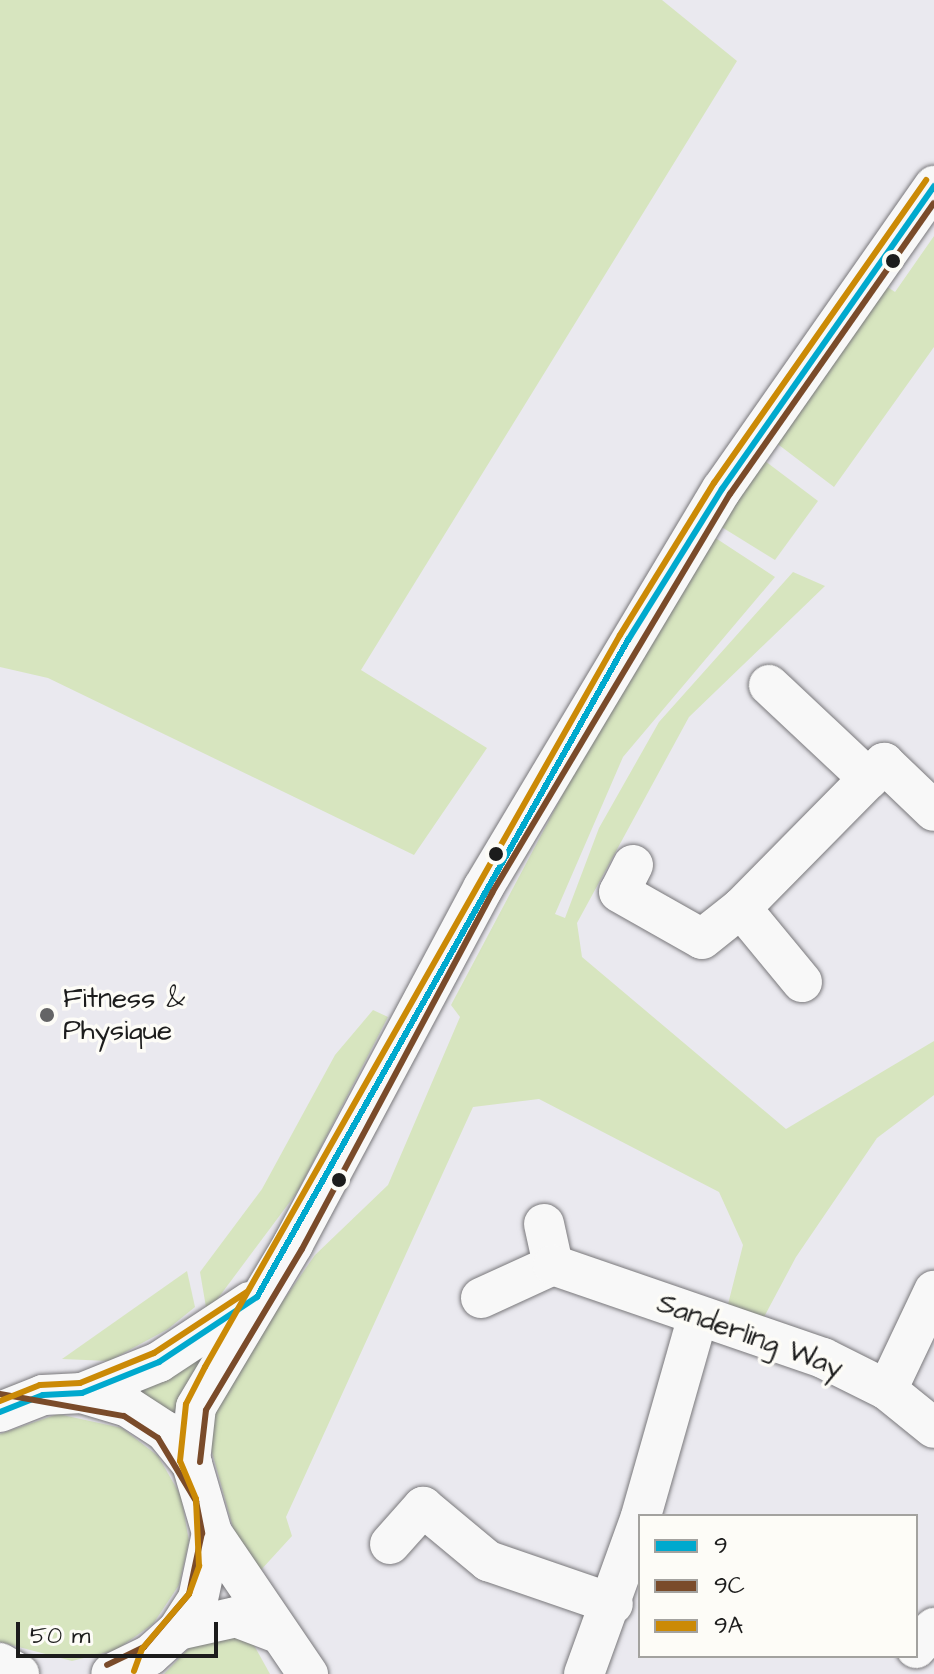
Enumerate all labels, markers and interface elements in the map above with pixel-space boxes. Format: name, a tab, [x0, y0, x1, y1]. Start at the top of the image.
unlabelled marker	[885, 253, 901, 269]
unlabelled marker	[488, 846, 504, 862]
place label: Fitness & Physique	[63, 982, 185, 1048]
marker: Fitness & Physique	[38, 1006, 56, 1024]
unlabelled marker	[331, 1172, 347, 1188]
street label: Sanderling Way	[652, 1287, 848, 1385]
legend	[638, 1514, 918, 1658]
text: 9	[714, 1529, 728, 1563]
text: 9C	[714, 1569, 745, 1603]
scale bar	[20, 1606, 222, 1656]
text: 9A	[714, 1609, 743, 1643]
text: 50 m	[30, 1619, 90, 1653]

